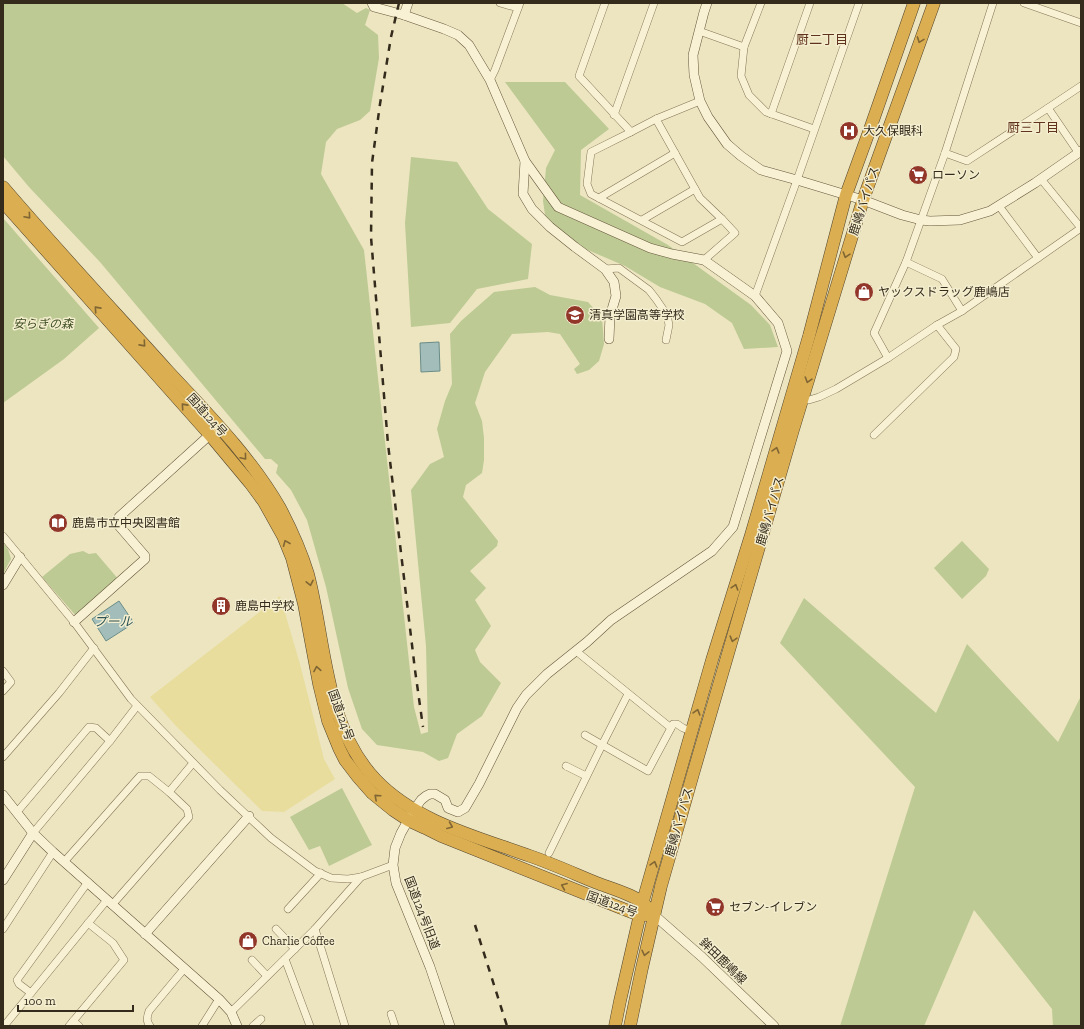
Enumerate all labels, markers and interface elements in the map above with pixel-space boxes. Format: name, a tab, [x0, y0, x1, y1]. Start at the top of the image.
district label: 厨二丁目	[796, 32, 848, 47]
one-way arrow	[917, 36, 925, 43]
hospital icon: 大久保眼科	[838, 120, 860, 142]
district label: 厨三丁目	[1007, 120, 1059, 135]
place label: 大久保眼科	[863, 124, 923, 138]
supermarket icon: ローソン	[907, 164, 929, 186]
street label: 鹿嶋バイパス	[846, 165, 882, 237]
place label: ローソン	[932, 168, 980, 182]
one-way arrow	[24, 211, 31, 219]
one-way arrow	[842, 252, 851, 259]
shop icon: ヤックスドラッグ鹿嶋店	[853, 281, 875, 303]
place label: ヤックスドラッグ鹿嶋店	[878, 285, 1010, 299]
school or university icon: 清真学園高等学校	[564, 304, 586, 326]
one-way arrow	[94, 306, 102, 314]
place label: 清真学園高等学校	[589, 308, 685, 322]
park label: 安らぎの森	[13, 317, 74, 331]
one-way arrow	[139, 339, 146, 347]
one-way arrow	[804, 376, 813, 383]
street label: 国道124号	[184, 391, 230, 439]
one-way arrow	[181, 403, 188, 411]
one-way arrow	[771, 446, 780, 453]
one-way arrow	[239, 452, 246, 459]
street label: 鹿嶋バイパス	[753, 475, 787, 547]
library icon: 鹿島市立中央図書館	[47, 512, 69, 534]
place label: 鹿島市立中央図書館	[72, 516, 180, 530]
one-way arrow	[283, 540, 291, 548]
one-way arrow	[305, 580, 313, 586]
one-way arrow	[730, 584, 738, 591]
building icon: 鹿島中学校	[210, 595, 232, 617]
place label: 鹿島中学校	[235, 599, 295, 613]
water label: プール	[93, 614, 133, 629]
one-way arrow	[729, 635, 738, 642]
one-way arrow	[313, 666, 322, 672]
street label: 国道124号	[325, 688, 357, 742]
one-way arrow	[692, 709, 701, 716]
street label: 鹿嶋バイパス	[662, 786, 696, 858]
one-way arrow	[374, 794, 382, 801]
one-way arrow	[446, 822, 453, 830]
one-way arrow	[649, 861, 657, 867]
street label: 国道124号旧道	[402, 874, 442, 952]
one-way arrow	[560, 882, 567, 890]
street label: 国道124号	[585, 888, 639, 920]
supermarket icon: セブン-イレブン	[704, 896, 726, 918]
place label: セブン-イレブン	[729, 900, 817, 914]
shop icon: Charlie Coffee	[237, 930, 259, 952]
place label: Charlie Coffee	[262, 934, 335, 948]
street label: 鉾田鹿嶋線	[697, 935, 749, 987]
one-way arrow	[642, 950, 650, 957]
scale bar	[18, 987, 133, 1013]
text: 100 m	[24, 994, 56, 1008]

